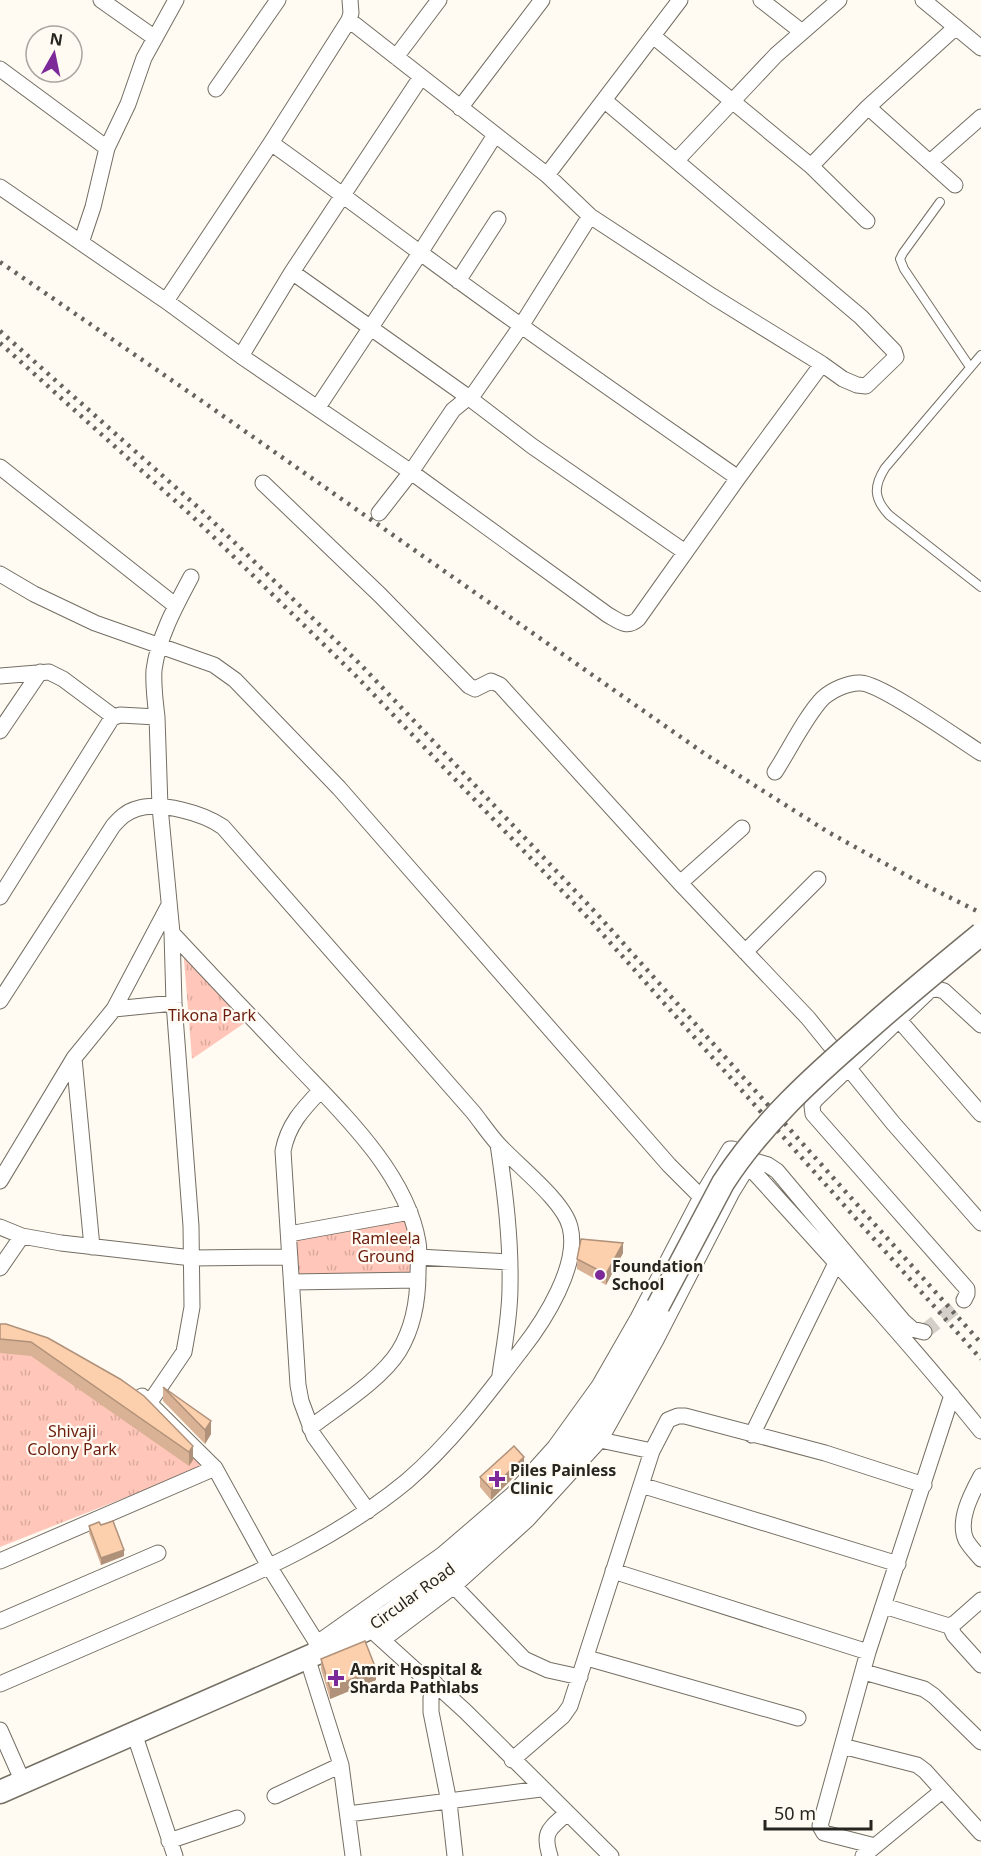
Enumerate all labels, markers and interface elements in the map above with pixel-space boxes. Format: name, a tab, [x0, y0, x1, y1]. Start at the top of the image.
north arrow	[24, 24, 84, 84]
text: N	[48, 27, 64, 51]
park label: Tikona Park	[168, 1004, 256, 1026]
park label: Ramleela Ground	[351, 1227, 421, 1267]
place label: Foundation School	[612, 1255, 703, 1295]
marker: Foundation School	[593, 1268, 607, 1282]
park label: Shivaji Colony Park	[27, 1420, 117, 1460]
place label: Piles Painless Clinic	[510, 1459, 616, 1499]
marker: Piles Painless Clinic	[488, 1470, 506, 1488]
street label: Circular Road	[365, 1558, 459, 1634]
place label: Amrit Hospital & Sharda Pathlabs	[350, 1658, 482, 1698]
marker: Amrit Hospital & Sharda Pathlabs	[327, 1669, 345, 1687]
scale bar	[765, 1793, 872, 1831]
text: 50 m	[774, 1801, 816, 1825]

